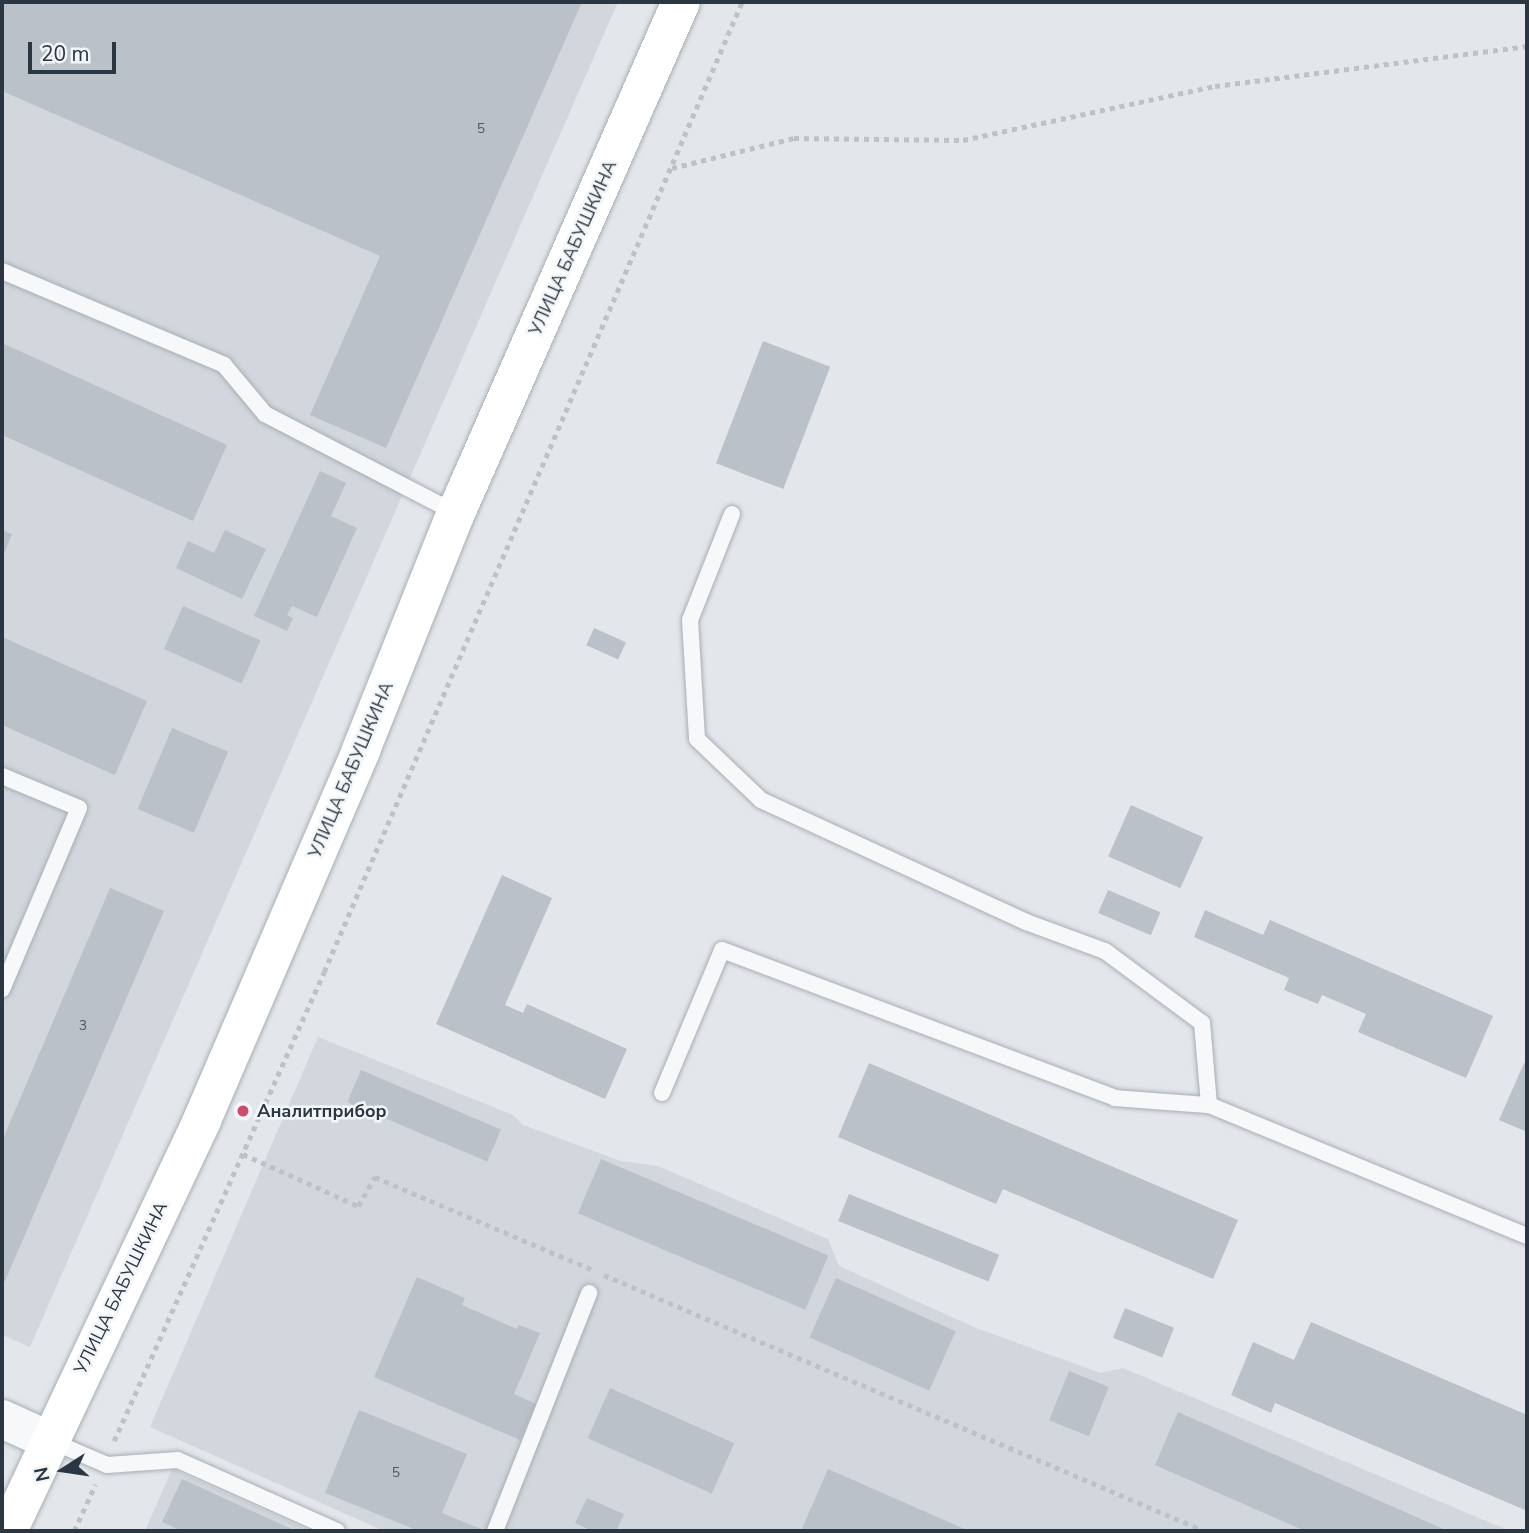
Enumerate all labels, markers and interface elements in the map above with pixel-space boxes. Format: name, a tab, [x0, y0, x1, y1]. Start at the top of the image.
scale bar	[32, 28, 119, 72]
text: 20 m	[41, 40, 90, 68]
house number: 5	[477, 121, 485, 137]
street label: УЛИЦА БАБУШКИНА	[525, 157, 621, 339]
street label: УЛИЦА БАБУШКИНА	[304, 679, 398, 861]
house number: 3	[79, 1018, 87, 1034]
place label: Аналитприбор	[257, 1100, 387, 1122]
marker: Аналитприбор	[235, 1103, 251, 1119]
street label: УЛИЦА БАБУШКИНА	[70, 1198, 172, 1378]
north arrow	[28, 1435, 98, 1505]
text: N	[28, 1465, 57, 1484]
house number: 5	[392, 1465, 400, 1481]

